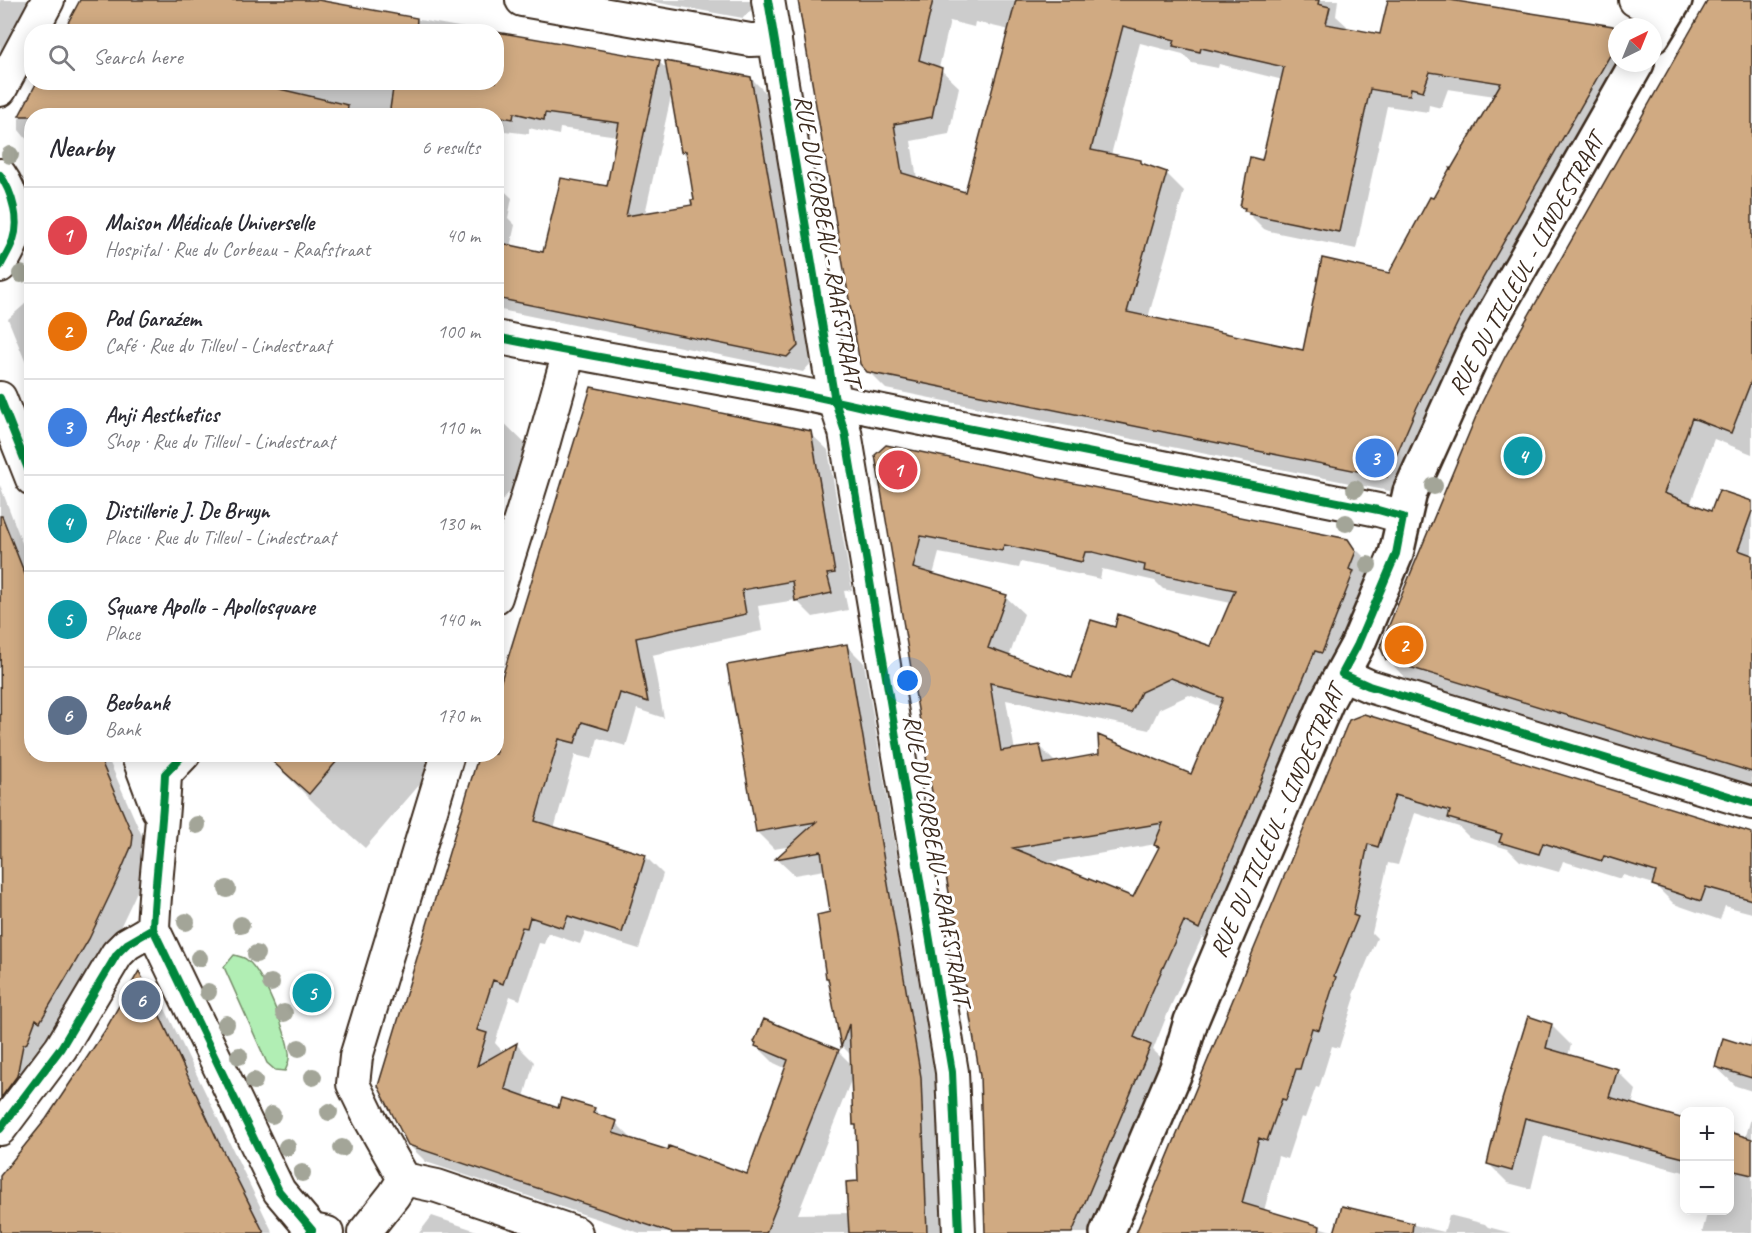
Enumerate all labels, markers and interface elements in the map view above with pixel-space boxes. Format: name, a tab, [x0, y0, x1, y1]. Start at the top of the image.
north arrow	[1608, 18, 1662, 72]
search box	[24, 24, 504, 90]
icon: search	[45, 41, 78, 74]
text: Search here	[93, 43, 183, 71]
street label: RUE DU CORBEAU - RAAFSTRAAT	[788, 93, 869, 393]
street label: RUE DU TILLEUL - LINDESTRAAT	[1441, 123, 1613, 400]
text: Nearby	[48, 131, 113, 164]
text: 6 results	[421, 135, 480, 160]
text: Maison Médicale Universelle	[105, 209, 314, 237]
text: 1	[63, 223, 72, 248]
text: 40 m	[446, 223, 480, 248]
text: Hospital · Rue du Corbeau - Raafstraat	[105, 237, 370, 262]
text: Pod Garaźem	[105, 305, 201, 333]
text: 2	[63, 319, 72, 344]
text: 100 m	[437, 319, 480, 344]
text: Café · Rue du Tilleul - Lindestraat	[105, 333, 331, 358]
text: Anji Aesthetics	[105, 401, 219, 429]
text: 3	[63, 415, 72, 440]
text: 110 m	[437, 415, 480, 440]
text: Shop · Rue du Tilleul - Lindestraat	[105, 429, 335, 454]
pin: 4	[1504, 434, 1543, 478]
pin: 3	[1356, 436, 1394, 480]
pin: 1	[878, 448, 918, 492]
text: Distillerie J. De Bruyn	[105, 497, 269, 525]
text: 4	[63, 511, 72, 536]
text: 130 m	[437, 511, 480, 536]
text: Place · Rue du Tilleul - Lindestraat	[105, 525, 336, 550]
text: Square Apollo - Apollosquare	[105, 593, 315, 621]
text: 5	[63, 607, 72, 632]
text: 140 m	[437, 607, 480, 632]
text: Place	[105, 621, 140, 646]
pin: 2	[1384, 622, 1424, 668]
your location	[893, 666, 922, 695]
street label: RUE DU TILLEUL - LINDESTRAAT	[1203, 676, 1353, 962]
text: Beobank	[105, 689, 169, 717]
text: 6	[63, 703, 72, 728]
text: 170 m	[437, 703, 480, 728]
street label: RUE DU CORBEAU - RAAFSTRAAT	[897, 713, 978, 1013]
text: Bank	[105, 717, 140, 742]
pin: 5	[292, 970, 332, 1016]
pin: 6	[122, 978, 160, 1022]
map controls	[1680, 1107, 1734, 1215]
button: +	[1680, 1107, 1734, 1161]
button: −	[1680, 1161, 1734, 1215]

